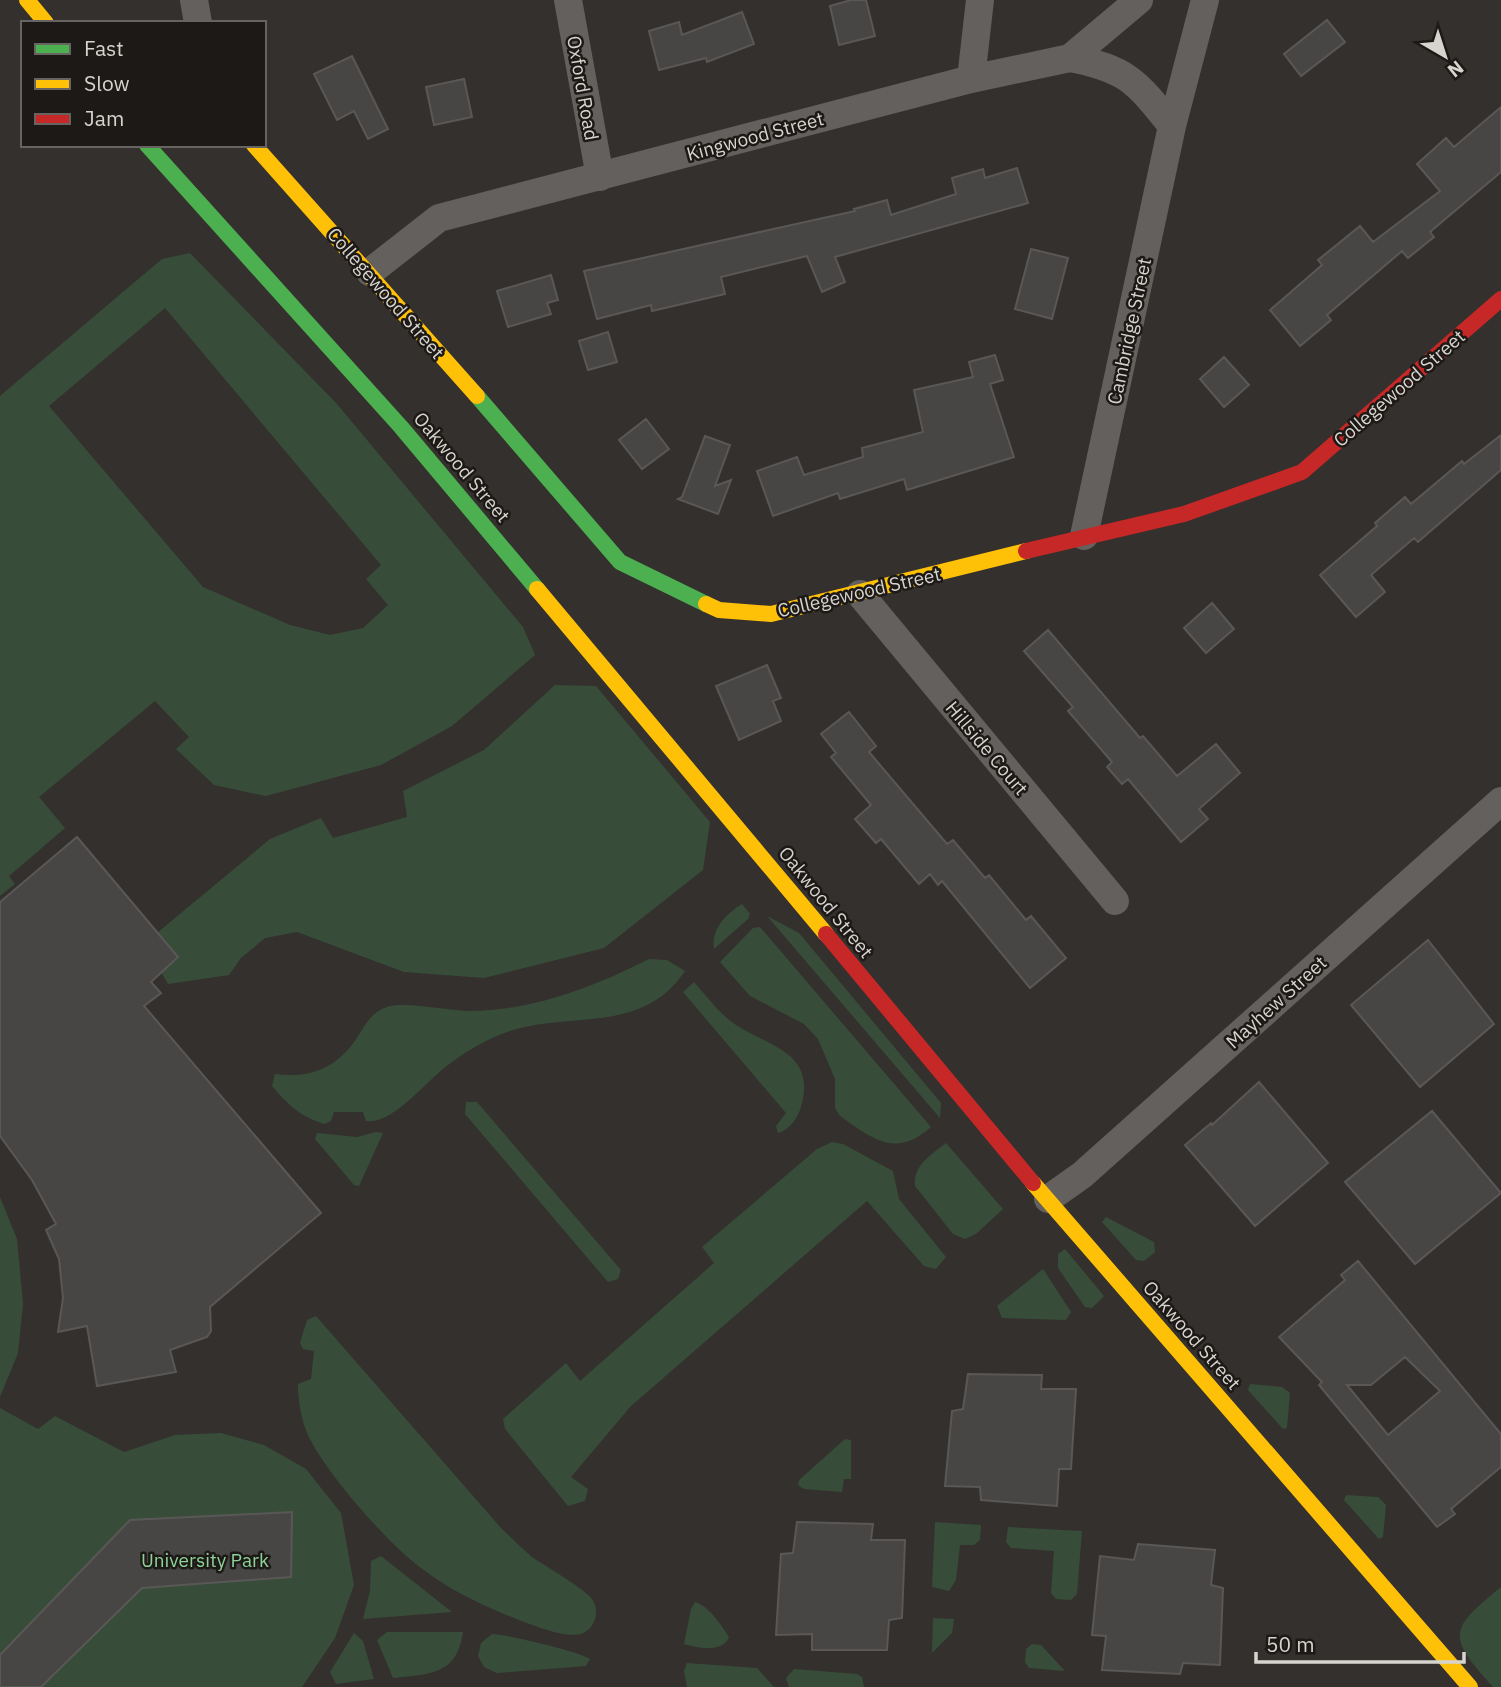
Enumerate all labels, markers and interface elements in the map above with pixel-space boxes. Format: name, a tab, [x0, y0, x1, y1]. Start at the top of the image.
legend	[21, 21, 266, 147]
north arrow	[1410, 21, 1480, 91]
text: Fast	[84, 34, 124, 62]
street label: Oxford Road	[562, 34, 604, 142]
text: N	[1443, 56, 1469, 83]
text: Slow	[84, 69, 130, 97]
text: Jam	[84, 104, 124, 132]
street label: Kingwood Street	[684, 106, 826, 166]
street label: Collegewood Street	[322, 222, 450, 364]
street label: Cambridge Street	[1102, 256, 1156, 406]
street label: Collegewood Street	[1328, 324, 1470, 452]
street label: Oakwood Street	[409, 407, 515, 527]
street label: Collegewood Street	[775, 562, 943, 622]
street label: Hillside Court	[941, 696, 1033, 800]
street label: Oakwood Street	[774, 841, 878, 963]
street label: Mayhew Street	[1221, 950, 1331, 1054]
street label: Oakwood Street	[1138, 1275, 1246, 1395]
park label: University Park	[141, 1548, 269, 1572]
scale bar	[1256, 1620, 1464, 1664]
text: 50 m	[1266, 1630, 1315, 1658]

